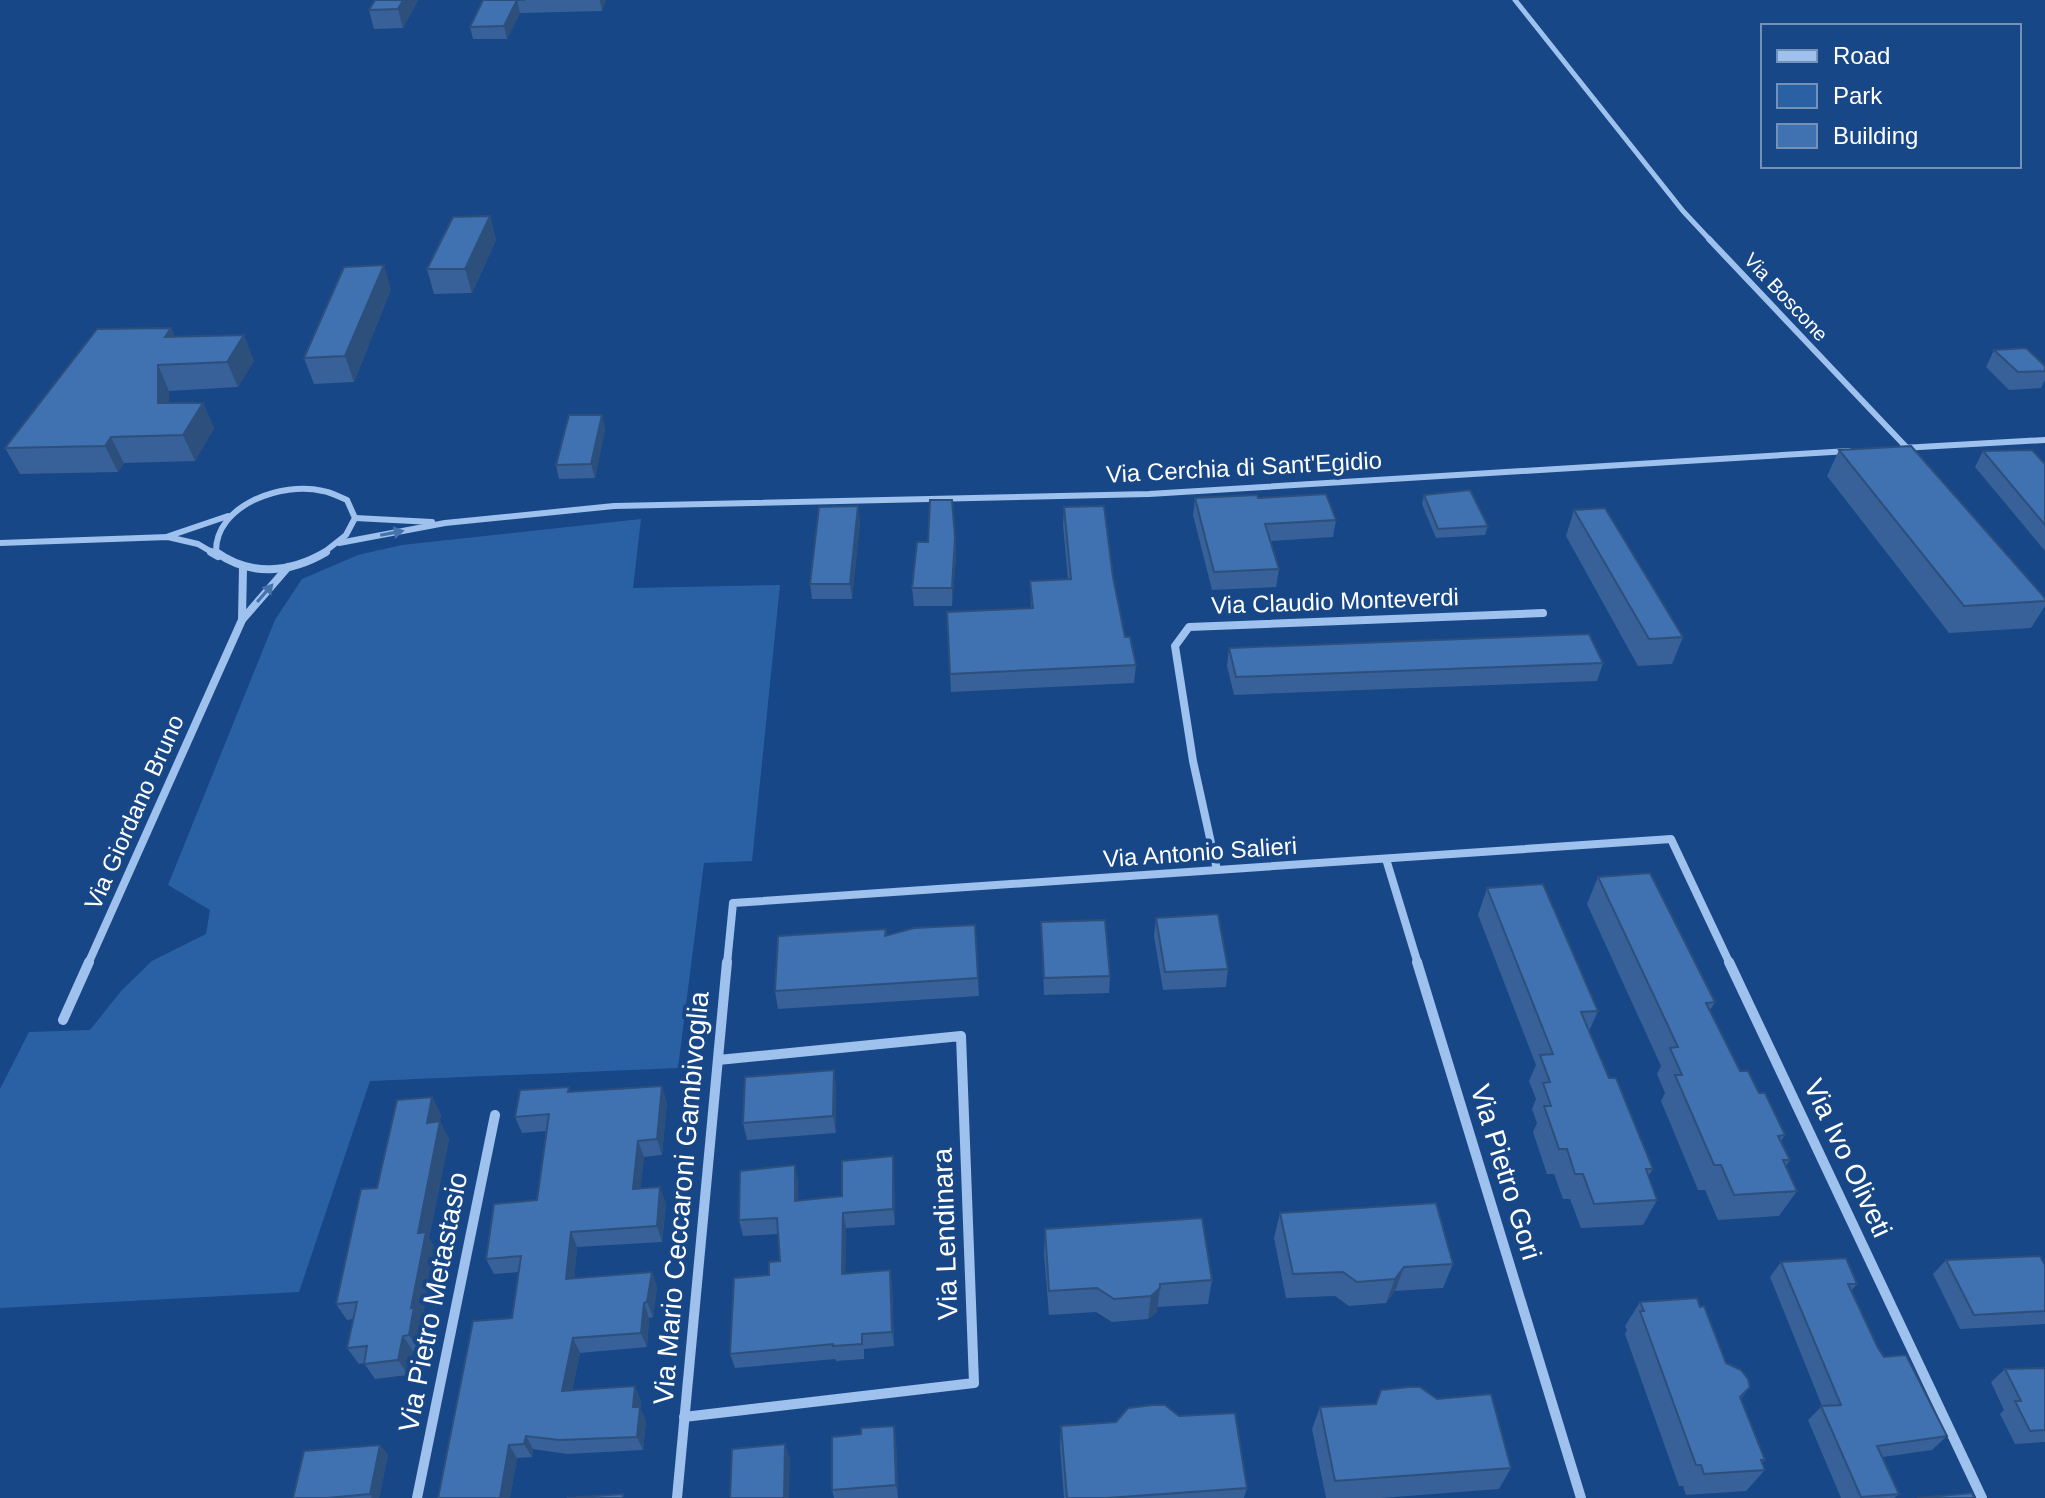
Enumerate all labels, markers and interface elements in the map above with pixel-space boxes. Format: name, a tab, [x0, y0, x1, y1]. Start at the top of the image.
legend	[1761, 24, 2021, 168]
text: Road	[1833, 42, 1890, 69]
text: Park	[1833, 82, 1883, 109]
text: Building	[1833, 122, 1918, 149]
street label: Via Boscone	[1740, 249, 1832, 345]
street label: Via Cerchia di Sant'Egidio	[1105, 446, 1383, 488]
one-way arrow	[380, 526, 405, 539]
street label: Via Claudio Monteverdi	[1211, 583, 1459, 619]
one-way arrow	[256, 584, 273, 604]
street label: Via Giordano Bruno	[79, 710, 189, 914]
street label: Via Antonio Salieri	[1102, 832, 1298, 872]
street label: Via Mario Ceccaroni Gambivoglia	[647, 990, 715, 1406]
street label: Via Ivo Oliveti	[1798, 1074, 1898, 1242]
street label: Via Pietro Gori	[1465, 1081, 1547, 1263]
street label: Via Lendinara	[926, 1147, 963, 1321]
street label: Via Pietro Metastasio	[393, 1169, 473, 1435]

